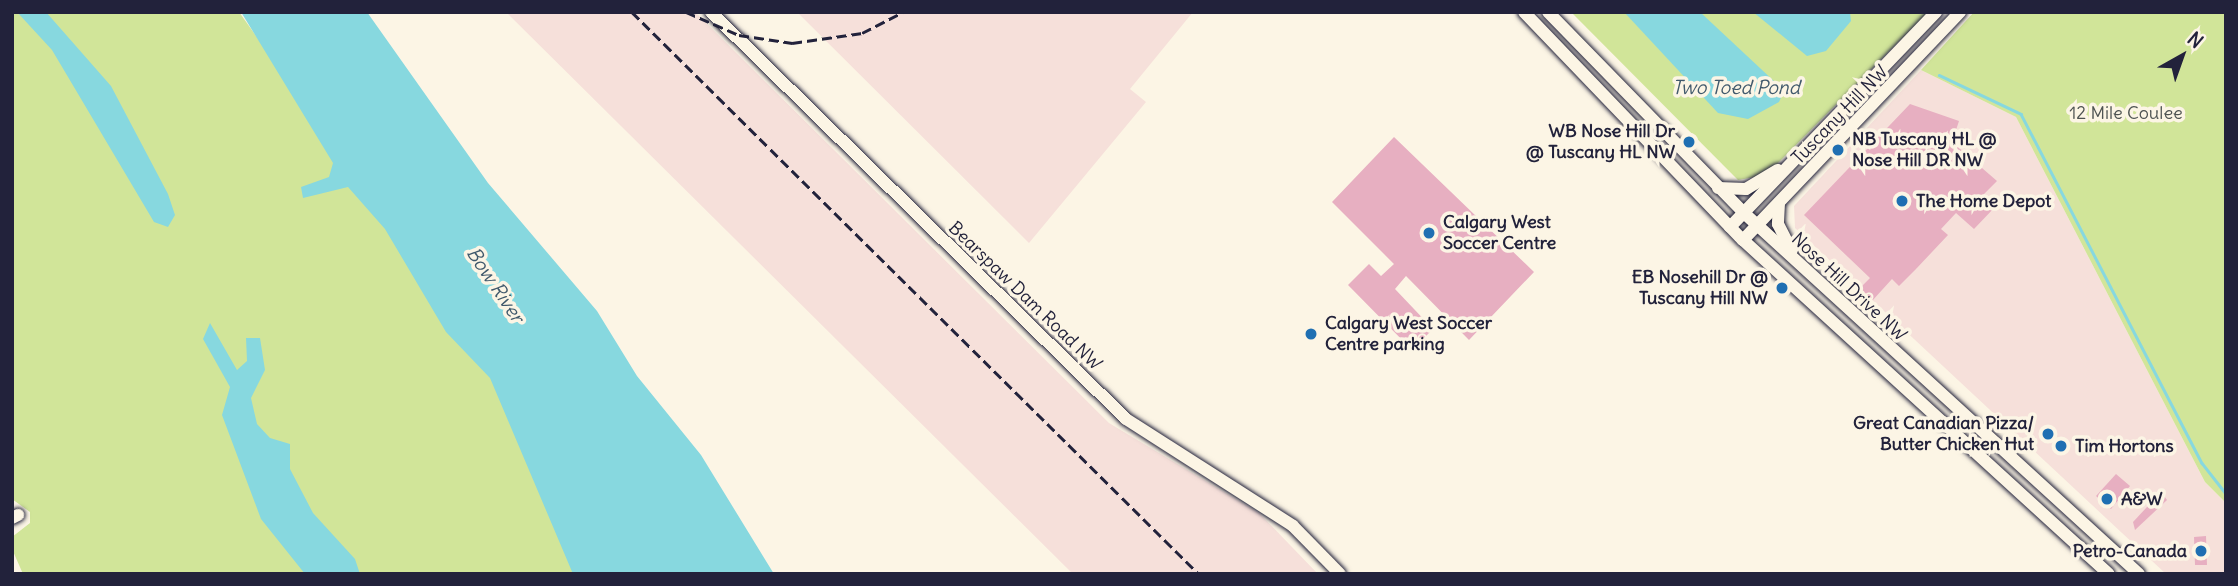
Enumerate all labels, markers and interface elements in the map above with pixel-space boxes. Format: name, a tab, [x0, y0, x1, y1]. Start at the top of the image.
north arrow	[2147, 21, 2217, 91]
text: N	[2183, 26, 2208, 53]
street label: Tuscany Hill NW	[1787, 61, 1893, 169]
water label: Two Toed Pond	[1672, 77, 1800, 99]
park label: 12 Mile Coulee	[2069, 102, 2183, 124]
place label: WB Nose Hill Dr @ Tuscany HL NW	[1526, 121, 1675, 164]
place label: NB Tuscany HL @ Nose Hill DR NW	[1852, 129, 1997, 172]
marker: WB Nose Hill Dr @ Tuscany HL NW	[1681, 134, 1697, 150]
marker: NB Tuscany HL @ Nose Hill DR NW	[1830, 142, 1846, 158]
place label: The Home Depot	[1916, 190, 2051, 212]
marker: The Home Depot	[1894, 193, 1910, 209]
place label: Calgary West Soccer Centre	[1443, 212, 1556, 255]
street label: Bearspaw Dam Road NW	[944, 217, 1106, 375]
marker: Calgary West Soccer Centre	[1421, 225, 1437, 241]
street label: Nose Hill Drive NW	[1787, 228, 1911, 346]
water label: Bow River	[461, 243, 529, 327]
place label: EB Nosehill Dr @ Tuscany Hill NW	[1632, 267, 1768, 310]
marker: EB Nosehill Dr @ Tuscany Hill NW	[1774, 280, 1790, 296]
place label: Calgary West Soccer Centre parking	[1325, 313, 1492, 356]
marker: Calgary West Soccer Centre parking	[1303, 326, 1319, 342]
place label: Great Canadian Pizza/ Butter Chicken Hut	[1853, 413, 2034, 456]
marker: Great Canadian Pizza/ Butter Chicken Hut	[2040, 426, 2056, 442]
place label: Tim Hortons	[2075, 435, 2174, 457]
marker: Tim Hortons	[2053, 438, 2069, 454]
place label: A&W	[2121, 488, 2163, 510]
marker: A&W	[2099, 491, 2115, 507]
place label: Petro-Canada	[2073, 540, 2187, 562]
marker: Petro-Canada	[2193, 543, 2209, 559]

